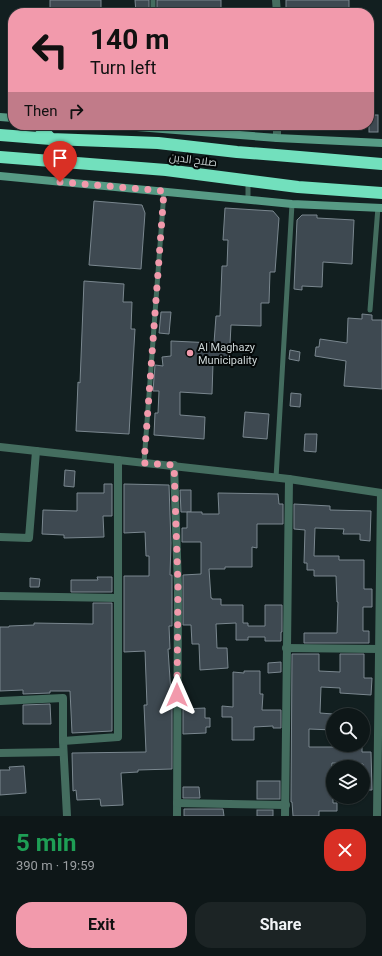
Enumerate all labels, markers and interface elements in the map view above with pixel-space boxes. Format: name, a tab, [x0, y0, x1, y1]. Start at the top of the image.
text: 140 m	[90, 23, 169, 56]
icon: left	[24, 24, 76, 76]
text: Turn left	[90, 57, 156, 78]
icon: right	[65, 100, 87, 122]
text: Then	[24, 102, 57, 120]
pin	[43, 141, 77, 182]
icon: arrive	[49, 147, 71, 169]
street label: صلاح الدين	[168, 151, 218, 170]
place label: Al Maghazy Municipality	[198, 341, 258, 367]
marker: Al Maghazy Municipality	[185, 348, 195, 358]
position arrow	[156, 674, 198, 716]
map controls	[326, 708, 370, 804]
button: search	[326, 708, 370, 752]
button: layers	[326, 760, 370, 804]
text: 5 min	[16, 829, 76, 857]
button: close	[324, 829, 366, 871]
text: 390 m · 19:59	[16, 858, 95, 873]
button: Exit	[16, 902, 187, 948]
button: Share	[195, 902, 366, 948]

